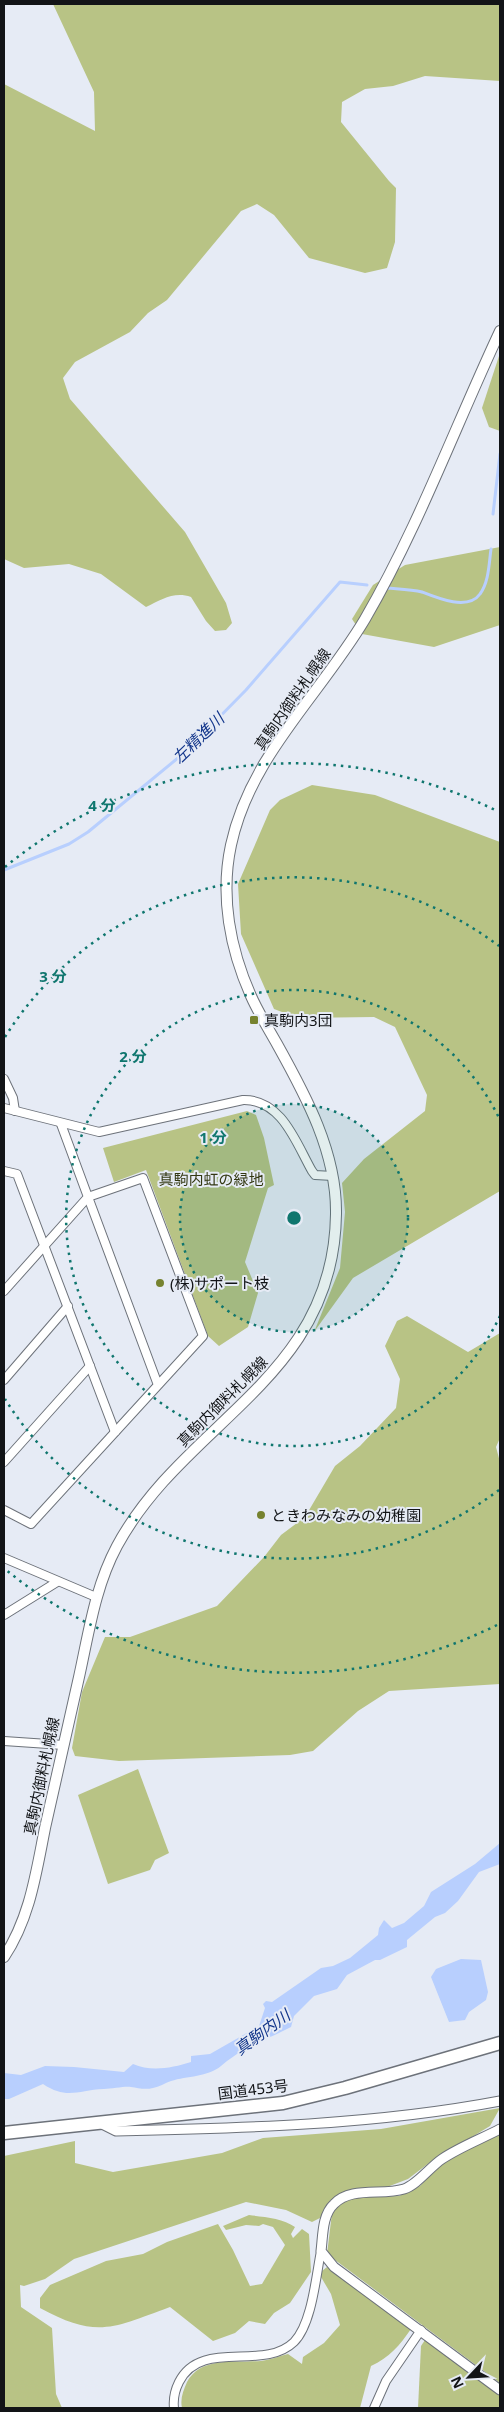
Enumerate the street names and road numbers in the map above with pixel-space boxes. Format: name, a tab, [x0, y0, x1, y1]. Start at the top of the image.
street label: 真駒内御料札幌線	[249, 644, 335, 754]
street label: 真駒内御料札幌線	[172, 1351, 272, 1451]
street label: 真駒内御料札幌線	[19, 1715, 63, 1837]
street label: 国道453号	[217, 2075, 289, 2103]

